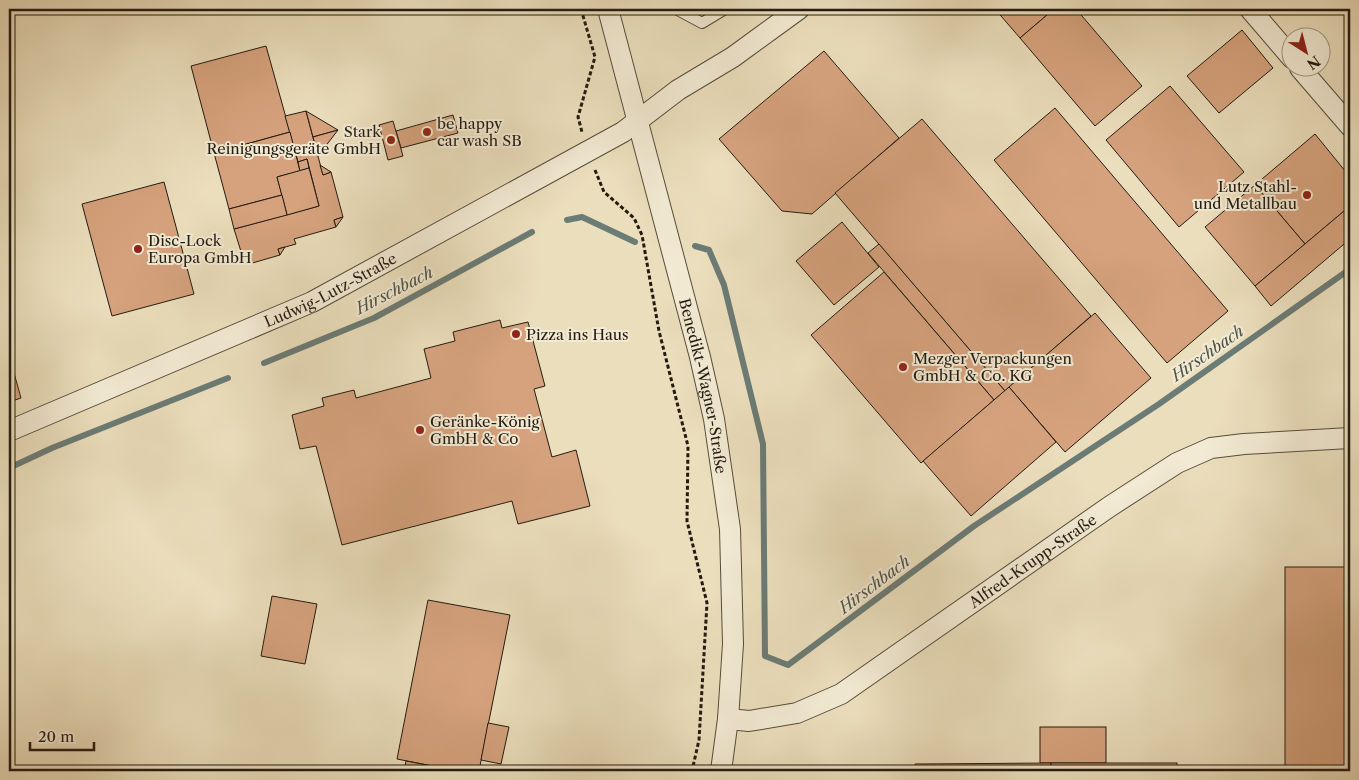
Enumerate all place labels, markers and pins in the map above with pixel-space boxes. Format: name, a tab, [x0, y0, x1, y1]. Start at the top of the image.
place label: be happy car wash SB	[437, 114, 522, 150]
place label: Stark Reinigungsgeräte GmbH	[206, 122, 382, 158]
marker: be happy car wash SB	[421, 126, 433, 138]
marker: Stark Reinigungsgeräte GmbH	[385, 134, 397, 146]
place label: Lutz Stahl- und Metallbau	[1194, 177, 1297, 213]
marker: Lutz Stahl- und Metallbau	[1301, 189, 1313, 201]
place label: Disc-Lock Europa GmbH	[148, 231, 252, 267]
marker: Disc-Lock Europa GmbH	[132, 243, 144, 255]
place label: Pizza ins Haus	[526, 325, 629, 344]
marker: Pizza ins Haus	[510, 328, 522, 340]
place label: Mezger Verpackungen GmbH & Co. KG	[913, 349, 1072, 385]
marker: Mezger Verpackungen GmbH & Co. KG	[897, 361, 909, 373]
place label: Geränke-König GmbH & Co	[430, 412, 540, 448]
marker: Geränke-König GmbH & Co	[414, 424, 426, 436]

